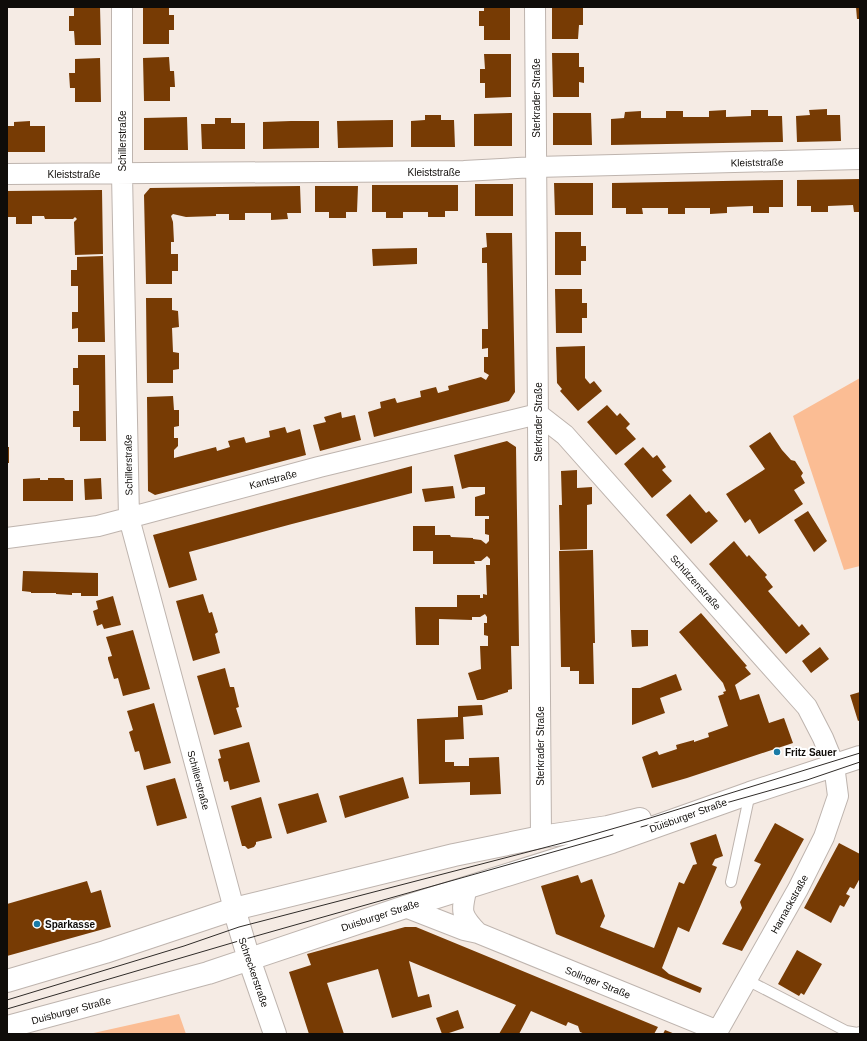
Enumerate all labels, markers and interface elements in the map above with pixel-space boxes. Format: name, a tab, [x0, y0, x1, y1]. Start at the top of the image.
street label: Sterkrader Straße	[531, 58, 542, 138]
street label: Schillerstraße	[117, 110, 128, 172]
street label: Kleiststraße	[731, 157, 784, 168]
street label: Kleiststraße	[408, 167, 461, 178]
street label: Kleiststraße	[48, 169, 101, 180]
street label: Sterkrader Straße	[533, 382, 544, 462]
street label: Schillerstraße	[122, 434, 135, 496]
street label: Kantstraße	[248, 468, 299, 491]
street label: Schützenstraße	[668, 553, 723, 612]
street label: Sterkrader Straße	[535, 706, 546, 786]
marker: Fritz Sauer	[772, 747, 782, 757]
place label: Fritz Sauer	[785, 747, 837, 758]
street label: Schillerstraße	[185, 749, 212, 811]
street label: Duisburger Straße	[648, 796, 729, 835]
street label: Harnackstraße	[769, 873, 810, 936]
street label: Duisburger Straße	[340, 897, 421, 933]
marker: Sparkasse	[32, 919, 42, 929]
place label: Sparkasse	[45, 919, 95, 930]
street label: Schreckerstraße	[236, 936, 271, 1009]
street label: Solinger Straße	[564, 964, 632, 1001]
street label: Duisburger Straße	[30, 994, 112, 1026]

